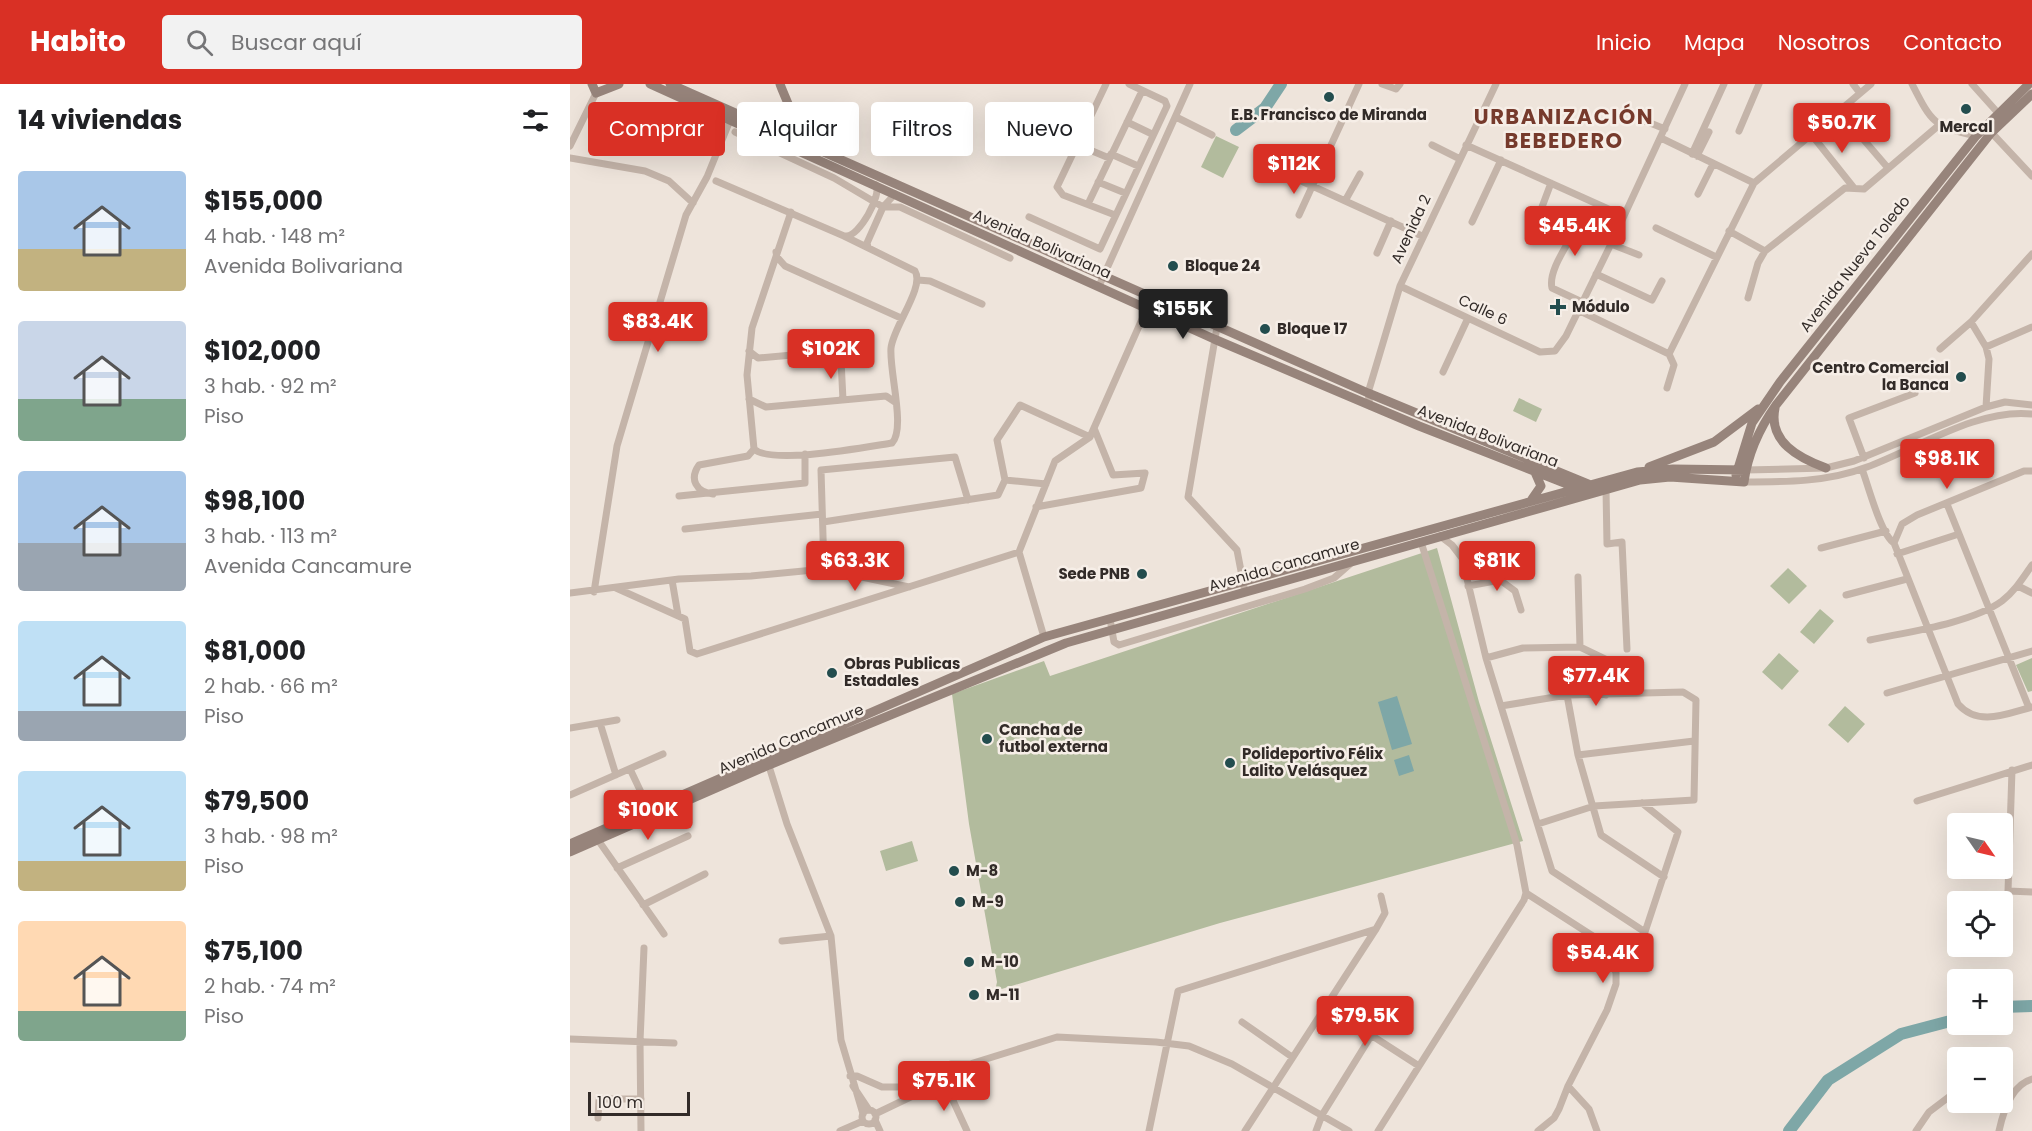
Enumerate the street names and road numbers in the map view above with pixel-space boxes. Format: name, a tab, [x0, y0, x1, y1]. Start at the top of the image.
street label: Avenida 2	[1385, 191, 1436, 267]
street label: Avenida Nueva Toledo	[1795, 191, 1915, 336]
street label: Avenida Bolivariana	[970, 204, 1115, 283]
street label: Calle 6	[1455, 289, 1511, 330]
street label: Avenida Bolivariana	[1415, 399, 1562, 472]
street label: Avenida Cancamure	[1206, 533, 1362, 596]
street label: Avenida Cancamure	[715, 698, 867, 779]

